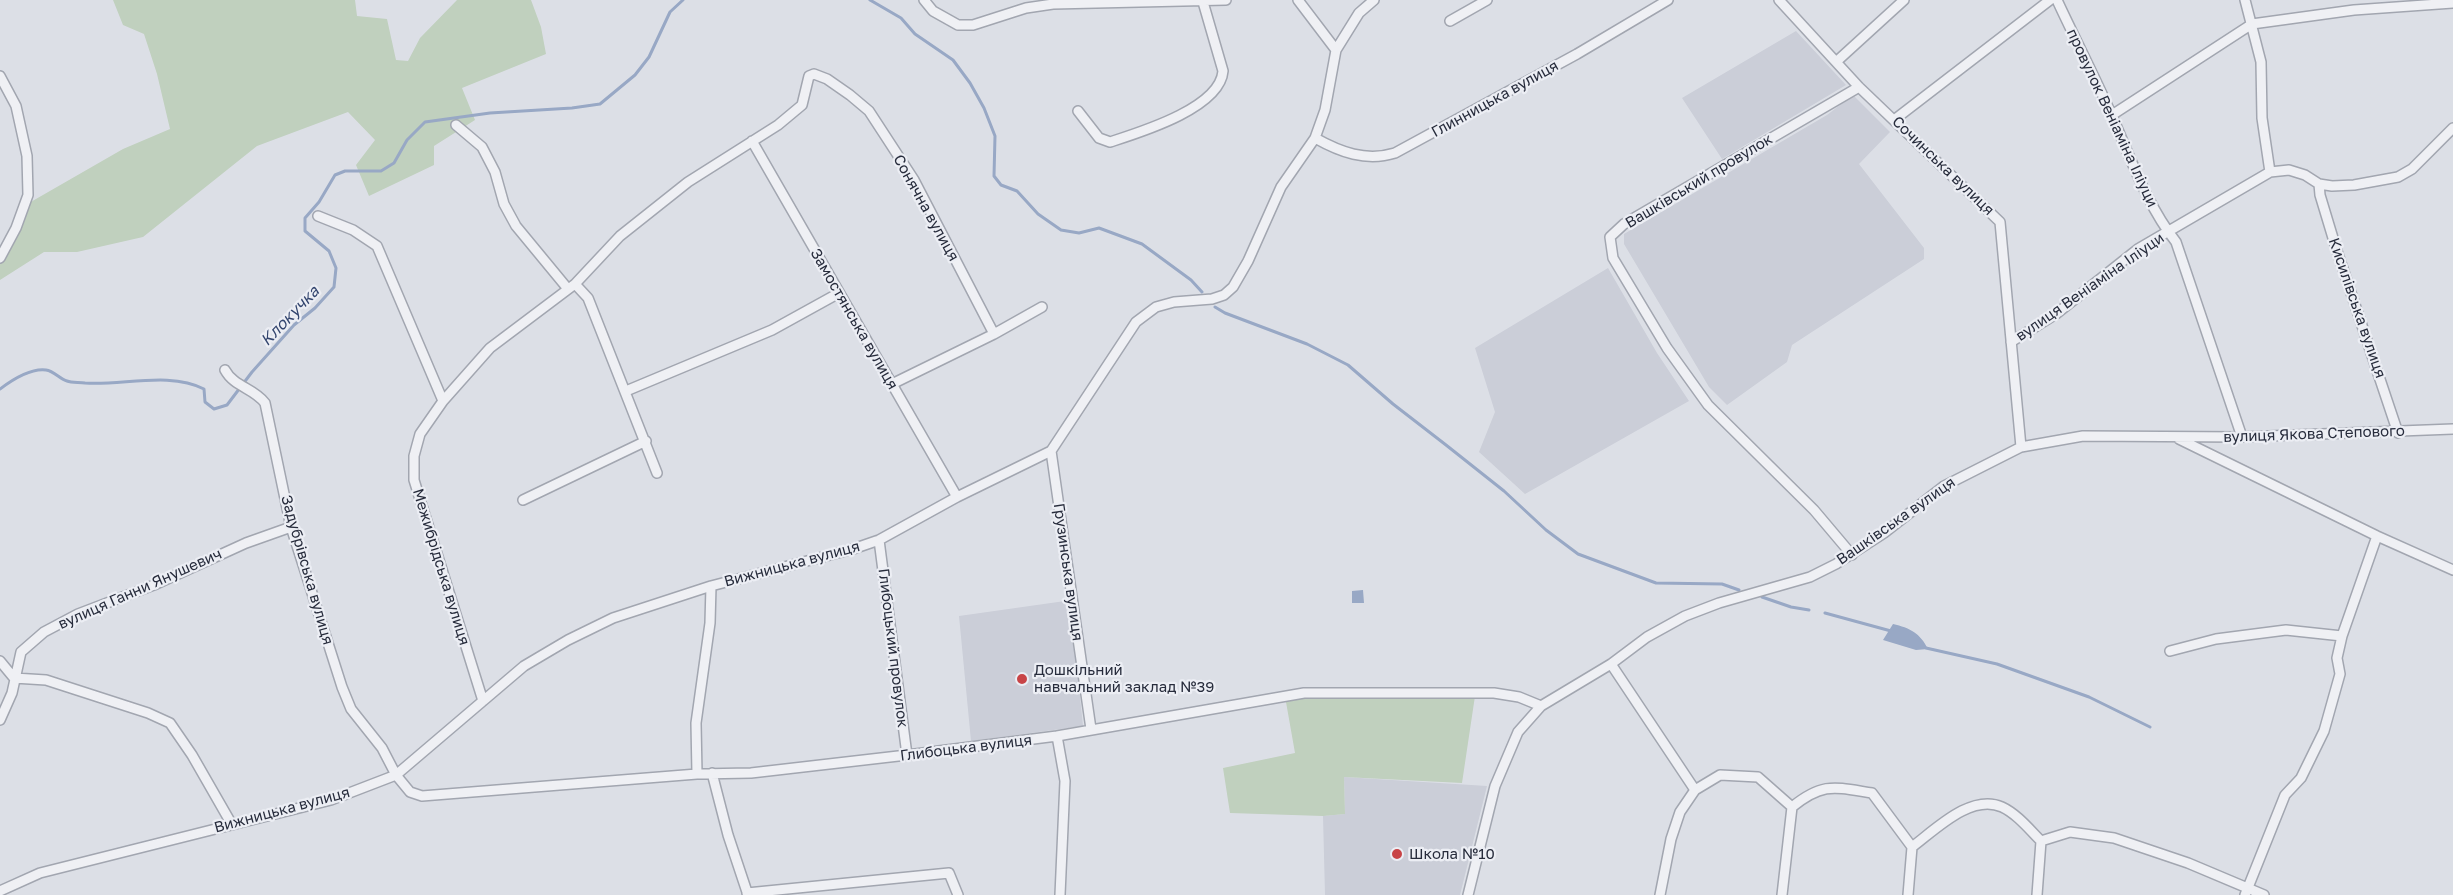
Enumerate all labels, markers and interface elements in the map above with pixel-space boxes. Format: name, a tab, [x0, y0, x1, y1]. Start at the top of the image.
street label: провулок Веніаміна Іліуци	[2063, 26, 2161, 210]
street label: Глинницька вулиця	[1428, 57, 1562, 141]
street label: Сочинська вулиця	[1888, 113, 1998, 219]
street label: Вашківський провулок	[1622, 130, 1776, 232]
street label: Сонячна вулиця	[889, 152, 963, 264]
street label: вулиця Веніаміна Іліуци	[2012, 229, 2168, 345]
street label: Кисилівська вулиця	[2325, 235, 2389, 381]
street label: Замостянська вулиця	[806, 245, 902, 393]
water label: Клокучка	[257, 282, 323, 350]
street label: вулиця Якова Степового	[2223, 422, 2405, 446]
street label: Вашківська вулиця	[1833, 473, 1959, 569]
street label: Межибрідська вулиця	[409, 487, 473, 647]
street label: Задубрівська вулиця	[277, 493, 337, 647]
street label: Грузинська вулиця	[1049, 502, 1087, 642]
street label: Вижницька вулиця	[722, 537, 862, 591]
street label: вулиця Ганни Янушевич	[55, 545, 225, 633]
street label: Глибоцький провулок	[874, 567, 912, 729]
place label: Дошкільний навчальний заклад №39	[1034, 661, 1214, 696]
marker: Дошкільний навчальний заклад №39	[1015, 672, 1029, 686]
street label: Глибоцька вулиця	[899, 731, 1033, 765]
street label: Вижницька вулиця	[212, 783, 352, 837]
place label: Школа №10	[1409, 845, 1495, 863]
marker: Школа №10	[1390, 847, 1404, 861]

